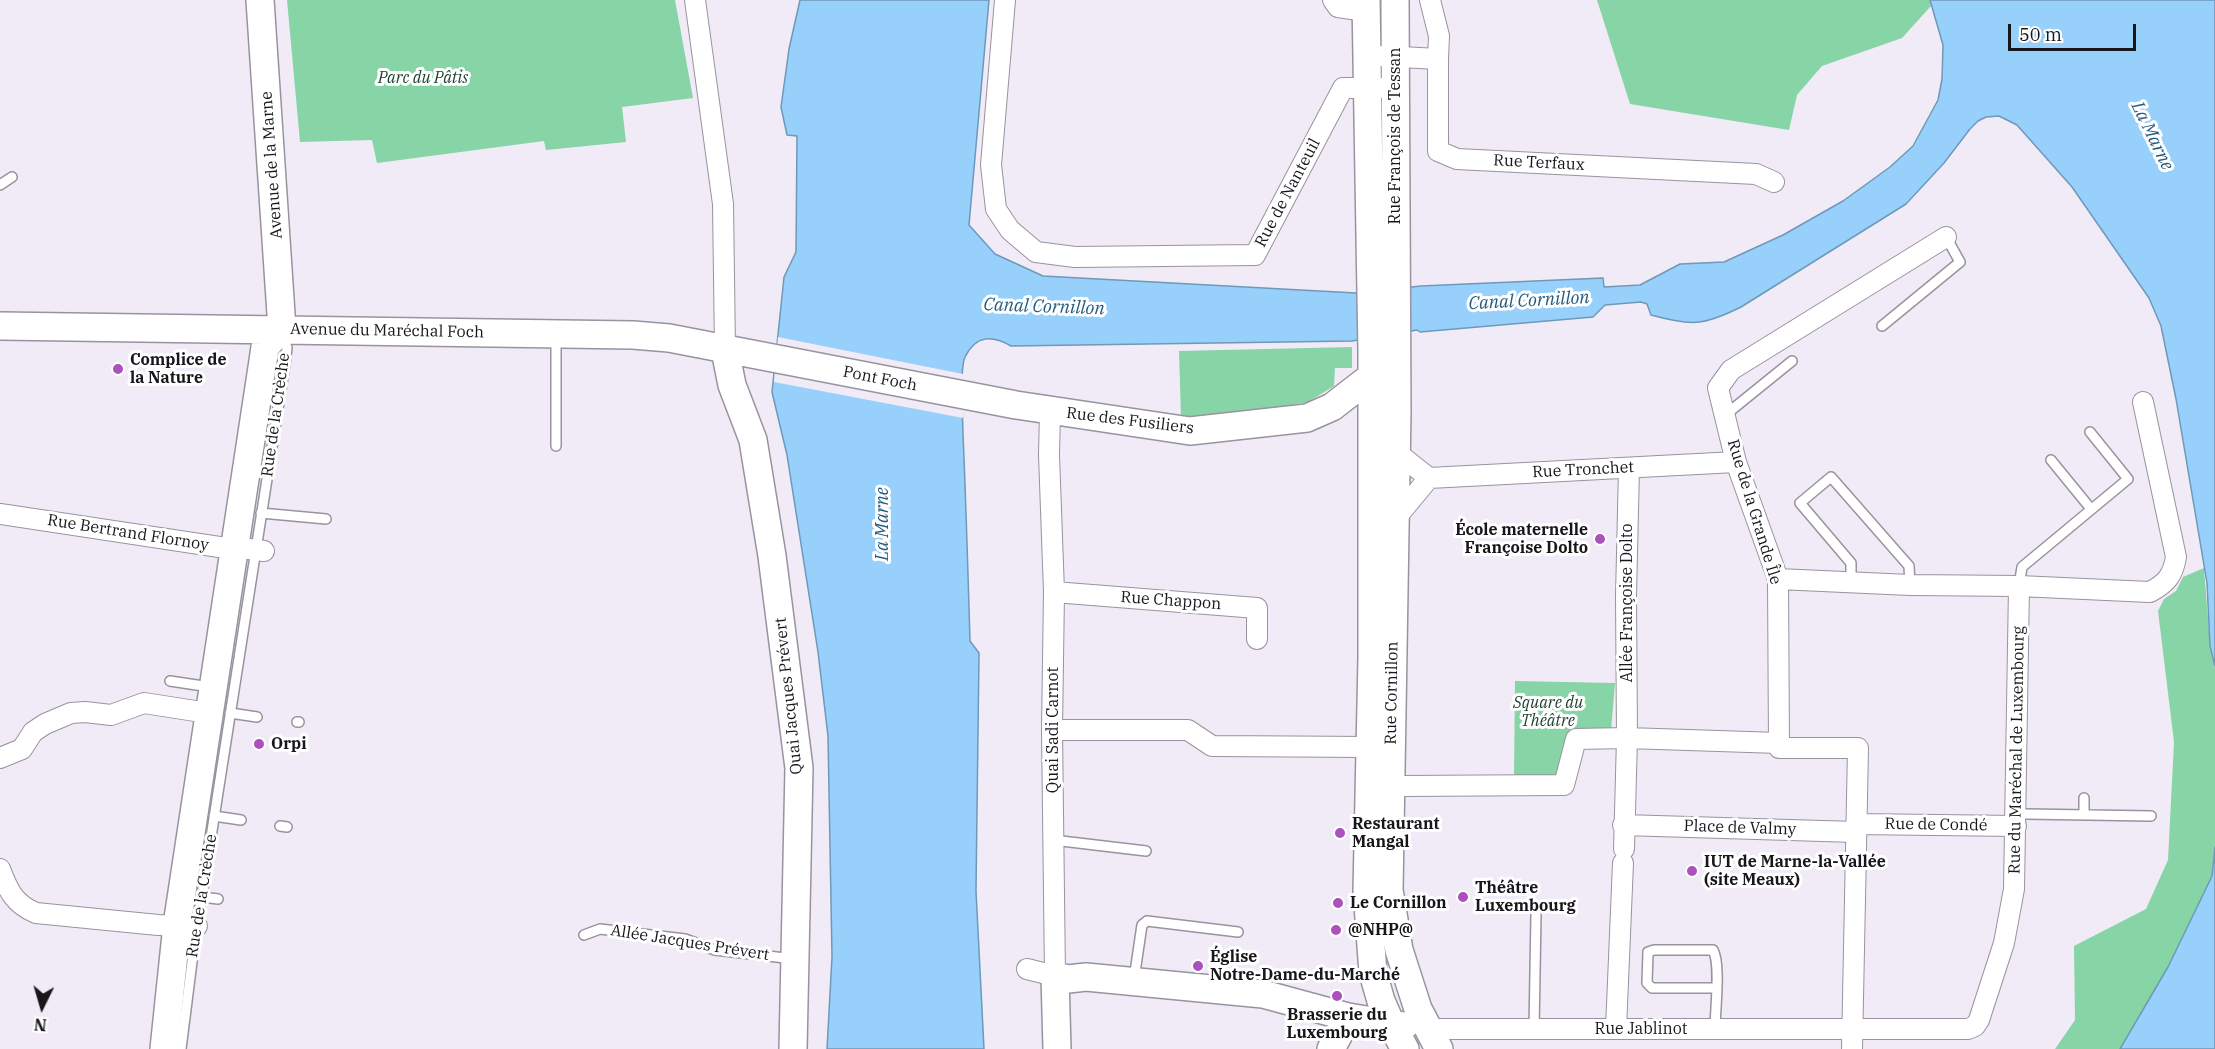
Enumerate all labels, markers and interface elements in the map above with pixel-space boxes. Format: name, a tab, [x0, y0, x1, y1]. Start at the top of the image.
scale bar	[2011, 12, 2138, 50]
text: 50 m	[2019, 23, 2062, 46]
street label: Rue François de Tessan	[1385, 48, 1405, 224]
park label: Parc du Pâtis	[378, 68, 468, 88]
street label: Avenue de la Marne	[257, 91, 287, 239]
water label: La Marne	[2126, 98, 2178, 174]
street label: Rue de Nanteuil	[1251, 135, 1325, 251]
street label: Rue Terfaux	[1493, 151, 1585, 175]
water label: Canal Cornillon	[1468, 287, 1590, 315]
water label: Canal Cornillon	[983, 294, 1105, 320]
street label: Avenue du Maréchal Foch	[290, 320, 484, 342]
place label: Complice de la Nature	[130, 350, 226, 388]
street label: Rue de la Crèche	[258, 352, 294, 478]
marker: Complice de la Nature	[111, 362, 125, 376]
street label: Pont Foch	[841, 362, 919, 396]
street label: Rue des Fusiliers	[1065, 404, 1195, 438]
street label: Rue de la Grande Île	[1723, 437, 1785, 587]
street label: Rue Tronchet	[1532, 458, 1634, 482]
water label: La Marne	[872, 487, 894, 561]
street label: Rue Bertrand Flornoy	[46, 511, 210, 555]
place label: École maternelle Françoise Dolto	[1455, 520, 1588, 558]
street label: Allée Françoise Dolto	[1617, 524, 1637, 682]
marker: École maternelle Françoise Dolto	[1593, 532, 1607, 546]
street label: Rue Chappon	[1120, 588, 1222, 614]
street label: Quai Jacques Prévert	[771, 616, 807, 776]
street label: Rue du Maréchal de Luxembourg	[2005, 626, 2029, 874]
street label: Rue Cornillon	[1381, 641, 1403, 745]
street label: Quai Sadi Carnot	[1043, 667, 1063, 793]
park label: Square du Théâtre	[1513, 693, 1583, 731]
place label: Orpi	[271, 734, 307, 754]
marker: Orpi	[252, 737, 266, 751]
place label: Restaurant Mangal	[1352, 814, 1439, 852]
street label: Rue de Condé	[1885, 815, 1987, 835]
street label: Place de Valmy	[1683, 816, 1797, 840]
marker: Restaurant Mangal	[1333, 826, 1347, 840]
street label: Rue de la Crèche	[183, 833, 221, 959]
place label: IUT de Marne-la-Vallée (site Meaux)	[1704, 852, 1886, 890]
marker: IUT de Marne-la-Vallée (site Meaux)	[1685, 864, 1699, 878]
place label: Théâtre Luxembourg	[1475, 878, 1576, 916]
marker: Théâtre Luxembourg	[1456, 890, 1470, 904]
place label: Le Cornillon	[1350, 893, 1447, 913]
marker: Le Cornillon	[1331, 896, 1345, 910]
place label: @NHP@	[1348, 920, 1413, 940]
street label: Allée Jacques Prévert	[609, 921, 771, 965]
marker: @NHP@	[1329, 923, 1343, 937]
place label: Église Notre-Dame-du-Marché	[1210, 947, 1400, 985]
marker: Église Notre-Dame-du-Marché	[1191, 959, 1205, 973]
north arrow	[12, 977, 72, 1037]
marker: Brasserie du Luxembourg	[1330, 989, 1344, 1003]
place label: Brasserie du Luxembourg	[1287, 1005, 1387, 1043]
text: N	[33, 1014, 48, 1035]
street label: Rue Jablinot	[1595, 1019, 1687, 1039]

